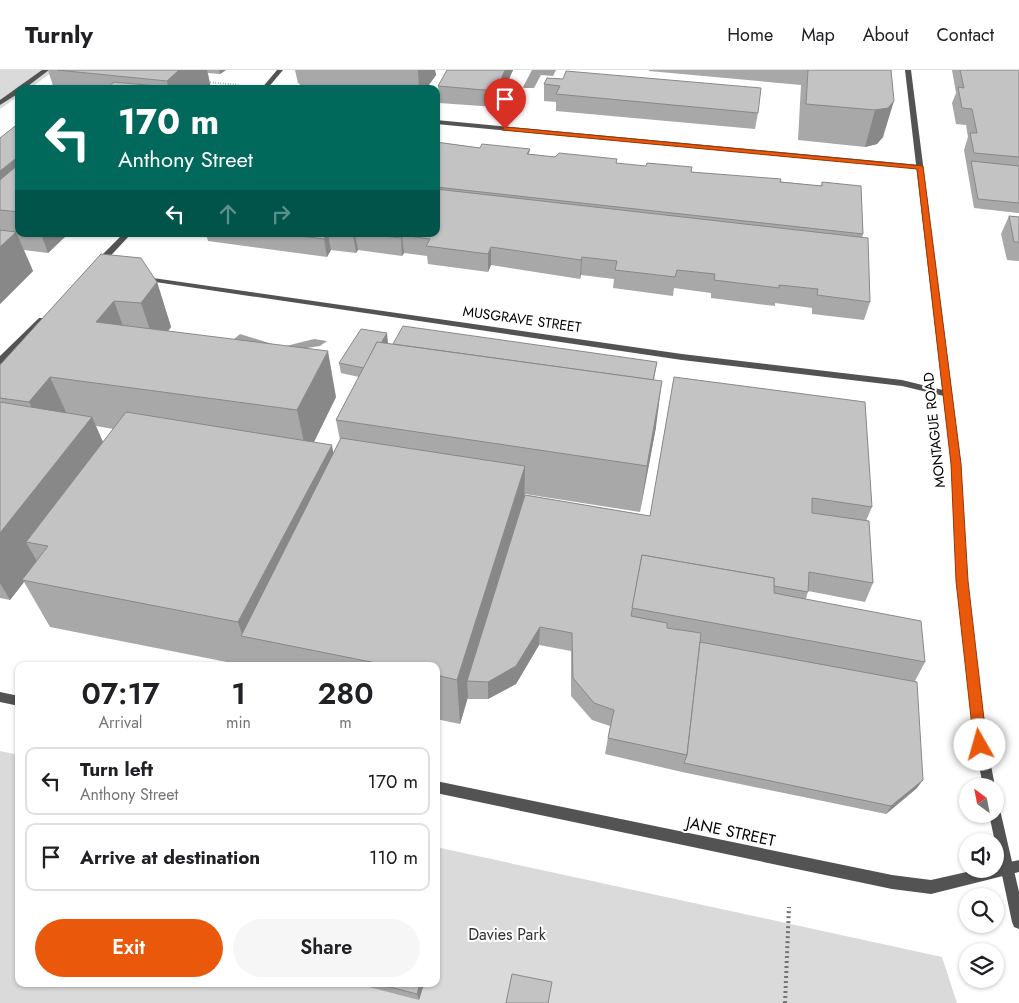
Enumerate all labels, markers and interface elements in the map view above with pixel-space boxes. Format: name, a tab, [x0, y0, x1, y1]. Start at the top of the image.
text: Turnly	[25, 17, 93, 52]
text: Home	[727, 22, 773, 48]
text: Map	[801, 22, 835, 48]
text: About	[863, 22, 908, 48]
text: Contact	[936, 22, 994, 48]
pin	[484, 78, 526, 129]
icon: arrive	[491, 85, 519, 113]
text: 170 m	[118, 97, 219, 147]
icon: left	[35, 105, 100, 170]
text: Anthony Street	[118, 143, 253, 175]
icon: left	[161, 200, 189, 228]
icon: ahead	[214, 200, 242, 228]
icon: right	[267, 200, 295, 228]
street label: MUSGRAVE STREET	[461, 301, 583, 337]
street label: MONTAGUE ROAD	[918, 371, 950, 489]
text: 07:17	[81, 672, 160, 715]
text: 1	[231, 672, 246, 715]
text: 280	[317, 672, 374, 715]
text: Arrival	[98, 711, 143, 734]
text: min	[226, 711, 251, 734]
text: m	[339, 711, 352, 734]
position arrow	[953, 718, 1005, 770]
text: Turn left	[80, 756, 153, 783]
icon: left	[37, 767, 65, 795]
text: 170 m	[368, 768, 418, 795]
north arrow	[959, 778, 1004, 822]
map controls	[959, 778, 1004, 988]
text: Anthony Street	[80, 783, 178, 806]
street label: JANE STREET	[682, 810, 778, 852]
button: sound	[959, 833, 1004, 878]
icon: arrive	[37, 843, 65, 871]
text: Arrive at destination	[80, 844, 260, 871]
text: 110 m	[369, 844, 418, 871]
button: search	[959, 888, 1004, 933]
button: Exit	[35, 919, 223, 977]
button: Share	[233, 919, 420, 977]
park label: Davies Park	[468, 923, 547, 946]
button: layers	[959, 943, 1004, 988]

